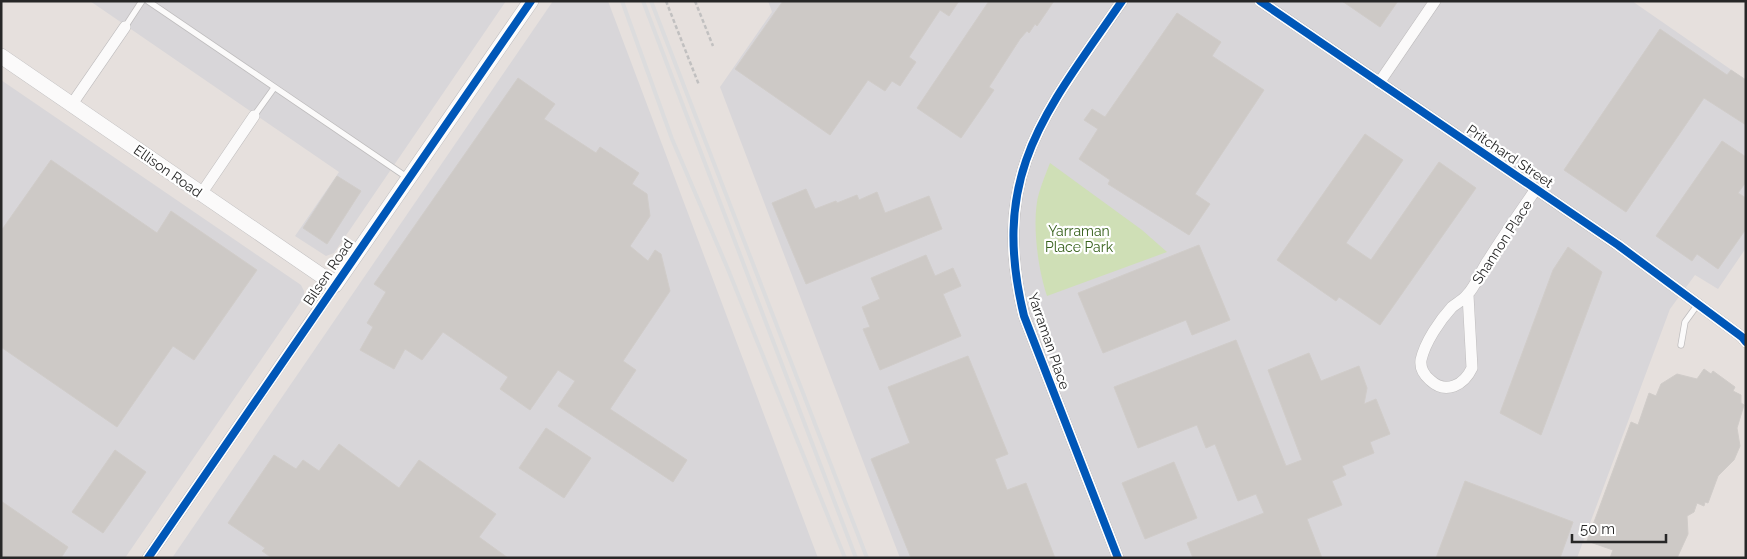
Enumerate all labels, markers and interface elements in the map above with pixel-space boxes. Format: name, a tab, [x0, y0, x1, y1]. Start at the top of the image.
street label: Pritchard Street	[1464, 121, 1556, 191]
street label: Ellison Road	[131, 142, 205, 200]
street label: Shannon Place	[1469, 197, 1535, 287]
park label: Yarraman Place Park	[1045, 223, 1114, 255]
street label: Bilsen Road	[300, 236, 356, 308]
street label: Yarraman Place	[1025, 291, 1073, 391]
scale bar	[1572, 512, 1666, 544]
text: 50 m	[1580, 520, 1615, 538]

